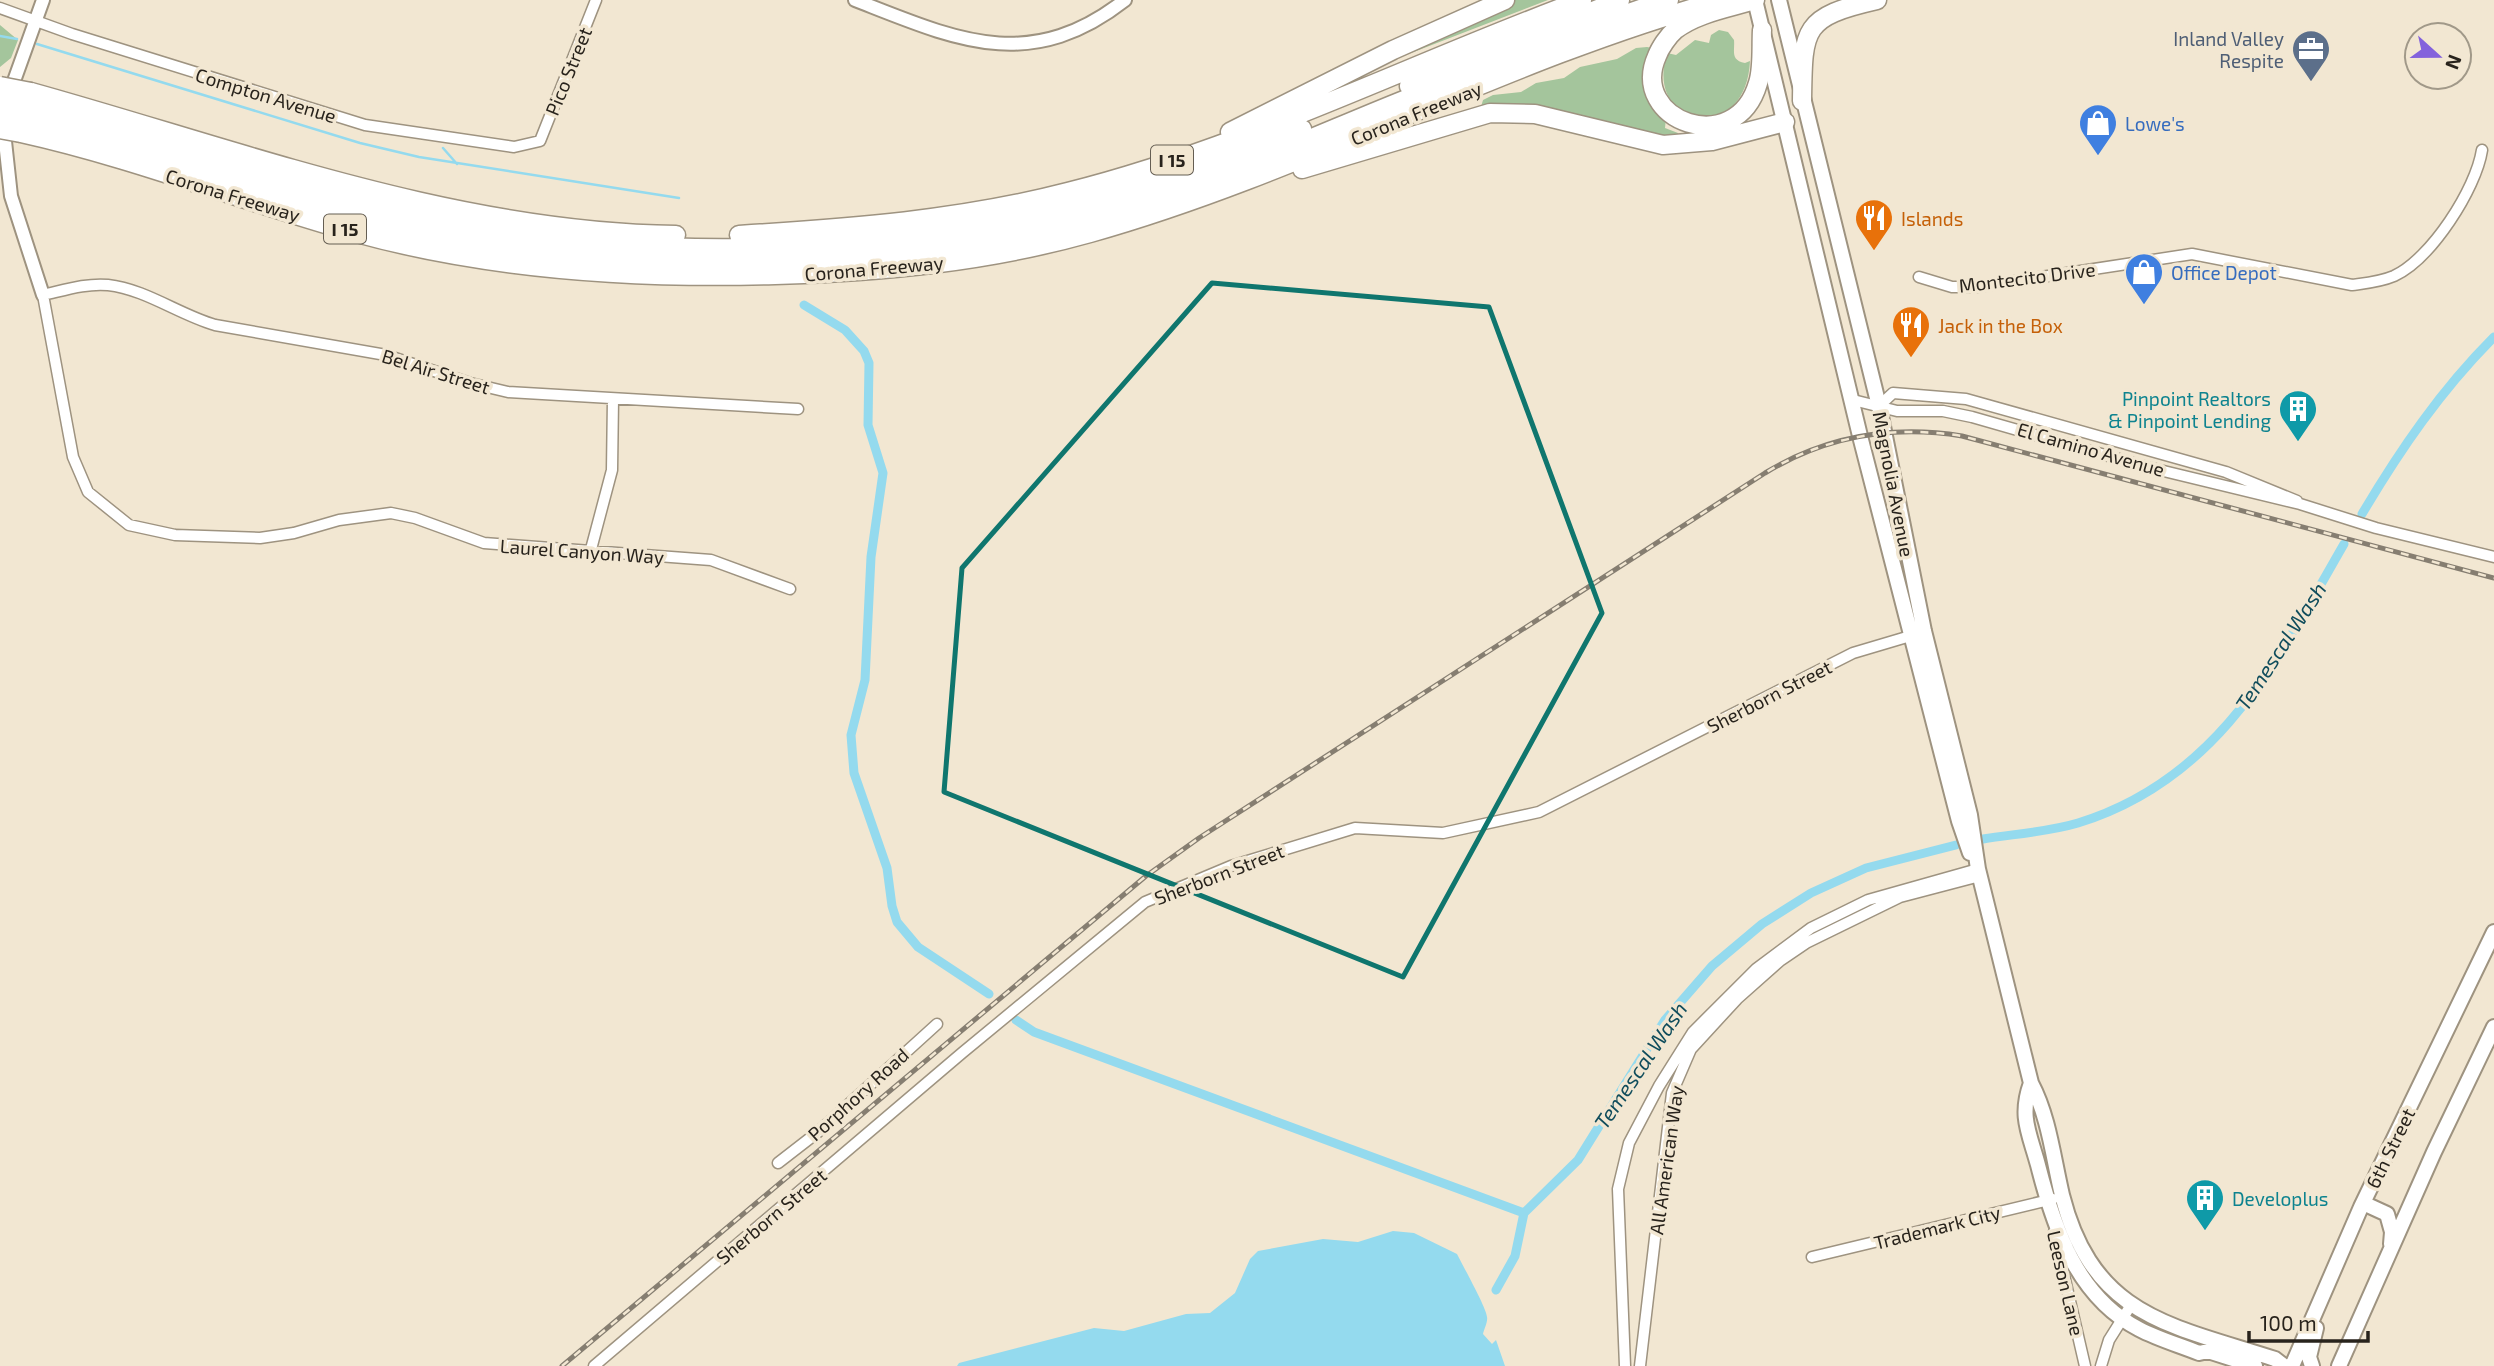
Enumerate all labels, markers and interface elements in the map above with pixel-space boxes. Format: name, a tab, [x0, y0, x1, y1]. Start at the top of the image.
north arrow	[2403, 21, 2473, 91]
street label: Pico Street	[540, 24, 596, 118]
place label: Inland Valley Respite	[2173, 27, 2284, 72]
office icon: Inland Valley Respite	[2290, 28, 2332, 83]
text: N	[2441, 52, 2468, 73]
street label: Compton Avenue	[193, 63, 339, 127]
street label: Corona Freeway	[1347, 76, 1485, 150]
shop icon: Lowe's	[2077, 102, 2119, 157]
place label: Lowe's	[2125, 112, 2185, 135]
road number: I 15	[1151, 146, 1193, 174]
street label: Corona Freeway	[163, 164, 303, 226]
restaurant icon: Islands	[1853, 197, 1895, 252]
place label: Islands	[1901, 207, 1963, 230]
road number: I 15	[324, 214, 366, 244]
street label: Corona Freeway	[804, 250, 944, 286]
shop icon: Office Depot	[2123, 251, 2165, 306]
street label: Montecito Drive	[1957, 257, 2097, 297]
place label: Office Depot	[2171, 261, 2277, 284]
restaurant icon: Jack in the Box	[1890, 304, 1932, 359]
place label: Jack in the Box	[1938, 314, 2063, 337]
street label: Bel Air Street	[379, 344, 493, 398]
place label: Pinpoint Realtors & Pinpoint Lending	[2108, 387, 2271, 432]
building icon: Pinpoint Realtors & Pinpoint Lending	[2277, 388, 2319, 443]
street label: Magnolia Avenue	[1869, 409, 1919, 559]
street label: El Camino Avenue	[2015, 417, 2167, 481]
street label: Laurel Canyon Way	[499, 534, 665, 568]
water label: Temescal Wash	[2229, 577, 2331, 715]
street label: Sherborn Street	[1703, 655, 1835, 737]
street label: Sherborn Street	[1151, 839, 1287, 909]
water label: Temescal Wash	[1588, 997, 1692, 1133]
street label: Porphory Road	[803, 1043, 913, 1145]
street label: All American Way	[1644, 1084, 1688, 1236]
street label: 6th Street	[2361, 1104, 2419, 1192]
street label: Sherborn Street	[711, 1163, 831, 1269]
building icon: Developlus	[2184, 1177, 2226, 1232]
place label: Developlus	[2232, 1187, 2329, 1210]
street label: Trademark City	[1871, 1200, 2003, 1254]
street label: Leeson Lane	[2043, 1228, 2089, 1338]
scale bar	[2249, 1300, 2368, 1344]
text: 100 m	[2260, 1310, 2317, 1335]

